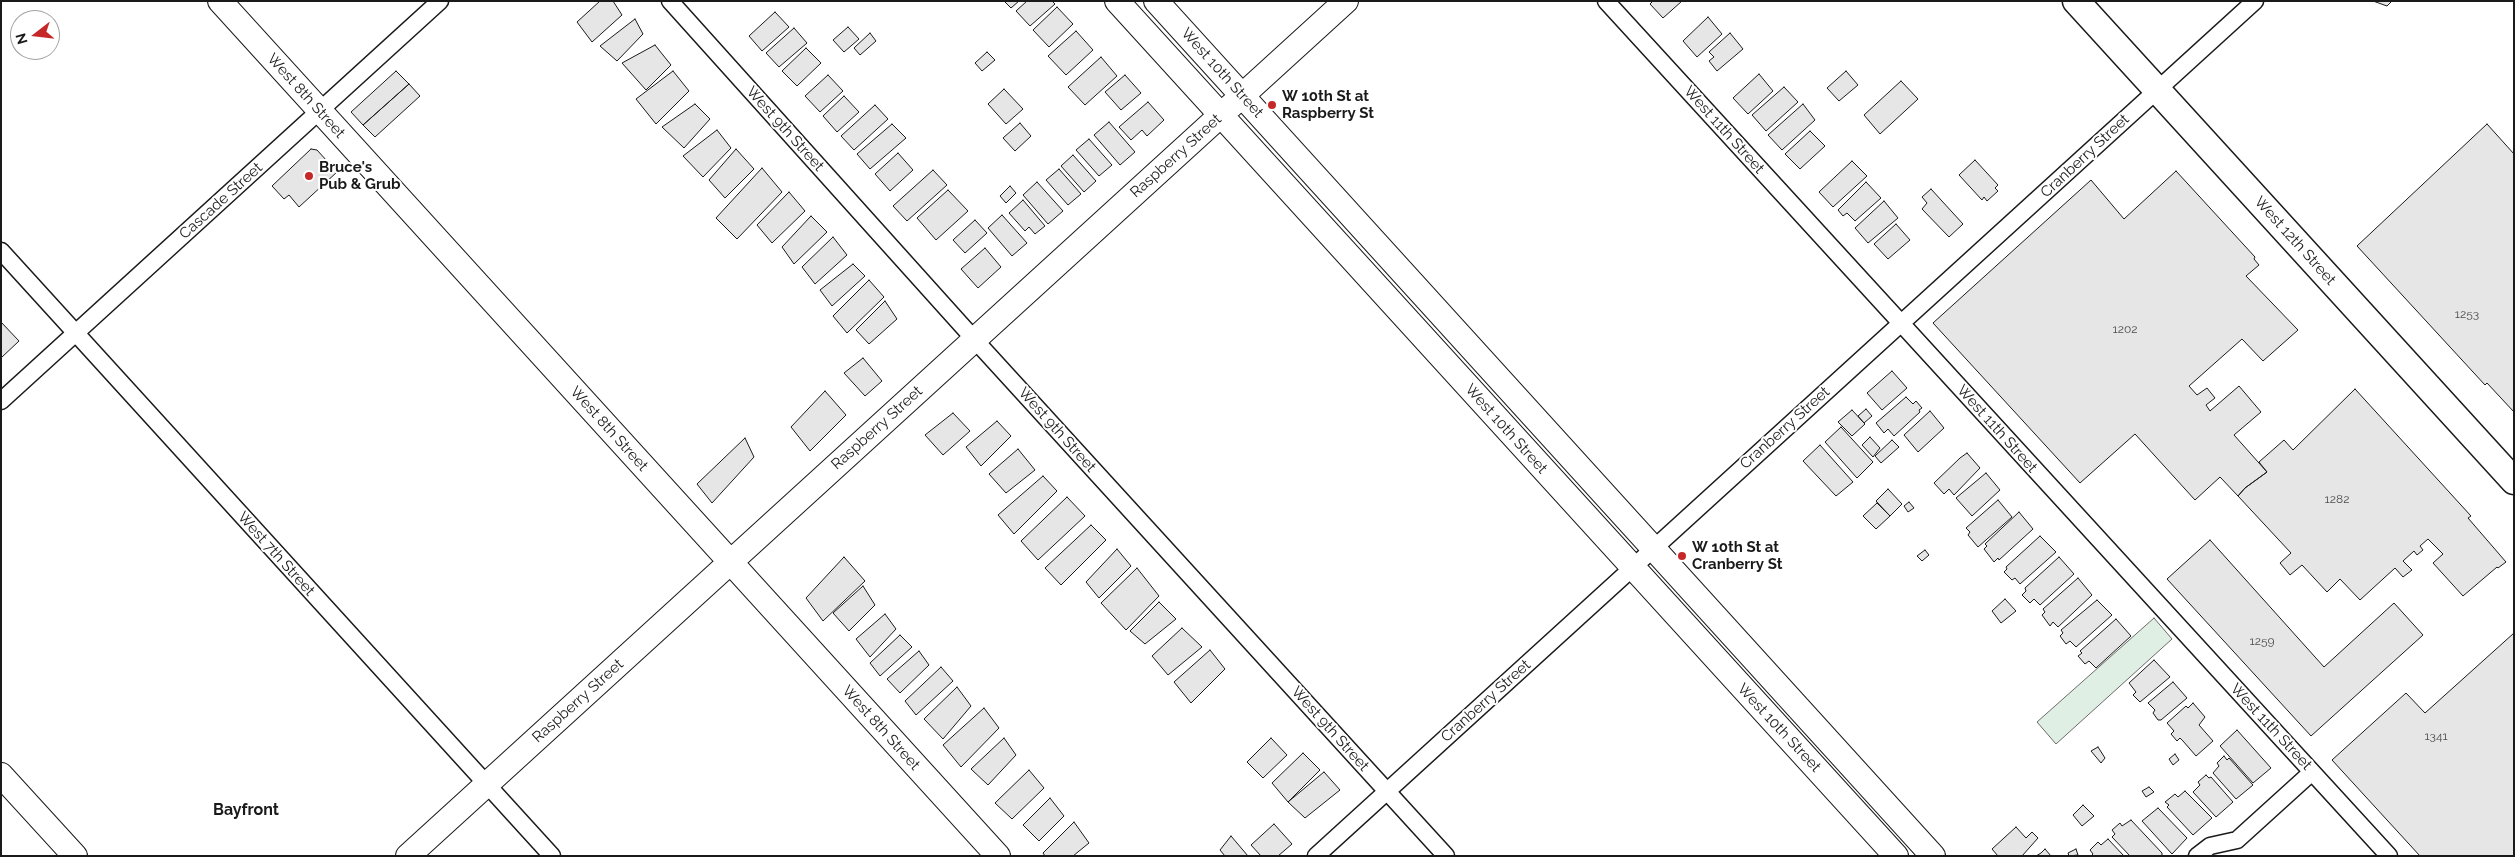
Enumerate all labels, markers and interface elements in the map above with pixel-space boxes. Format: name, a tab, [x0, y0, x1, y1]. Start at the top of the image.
north arrow	[10, 10, 60, 60]
street label: West 10th Street	[1177, 24, 1267, 122]
text: N	[12, 32, 31, 46]
street label: West 8th Street	[263, 50, 349, 142]
street label: West 9th Street	[742, 83, 828, 175]
street label: West 11th Street	[1680, 83, 1768, 177]
place label: W 10th St at Raspberry St	[1282, 87, 1374, 122]
marker: W 10th St at Raspberry St	[1266, 99, 1278, 111]
street label: Raspberry Street	[1127, 110, 1225, 202]
street label: Cranberry Street	[2037, 110, 2133, 202]
place label: Bruce's Pub & Grub	[319, 158, 400, 193]
street label: Cascade Street	[176, 159, 266, 243]
marker: Bruce's Pub & Grub	[303, 170, 315, 182]
street label: West 12th Street	[2251, 193, 2339, 289]
house number: 1253	[2455, 307, 2479, 321]
house number: 1202	[2113, 322, 2137, 336]
street label: West 10th Street	[1461, 380, 1551, 478]
street label: Raspberry Street	[828, 382, 926, 474]
street label: West 11th Street	[1953, 382, 2041, 476]
street label: West 8th Street	[566, 383, 652, 475]
street label: Cranberry Street	[1736, 383, 1834, 473]
street label: West 9th Street	[1014, 384, 1100, 476]
house number: 1282	[2325, 492, 2349, 506]
street label: West 7th Street	[234, 508, 318, 600]
place label: W 10th St at Cranberry St	[1692, 538, 1782, 573]
marker: W 10th St at Cranberry St	[1676, 550, 1688, 562]
house number: 1259	[2250, 634, 2274, 648]
street label: Raspberry Street	[529, 655, 627, 747]
street label: Cranberry Street	[1437, 656, 1535, 746]
street label: West 10th Street	[1733, 680, 1825, 776]
street label: West 11th Street	[2226, 680, 2316, 774]
street label: West 8th Street	[838, 682, 924, 774]
street label: West 9th Street	[1287, 683, 1373, 775]
house number: 1341	[2424, 729, 2448, 743]
district label: Bayfront	[213, 800, 279, 820]

